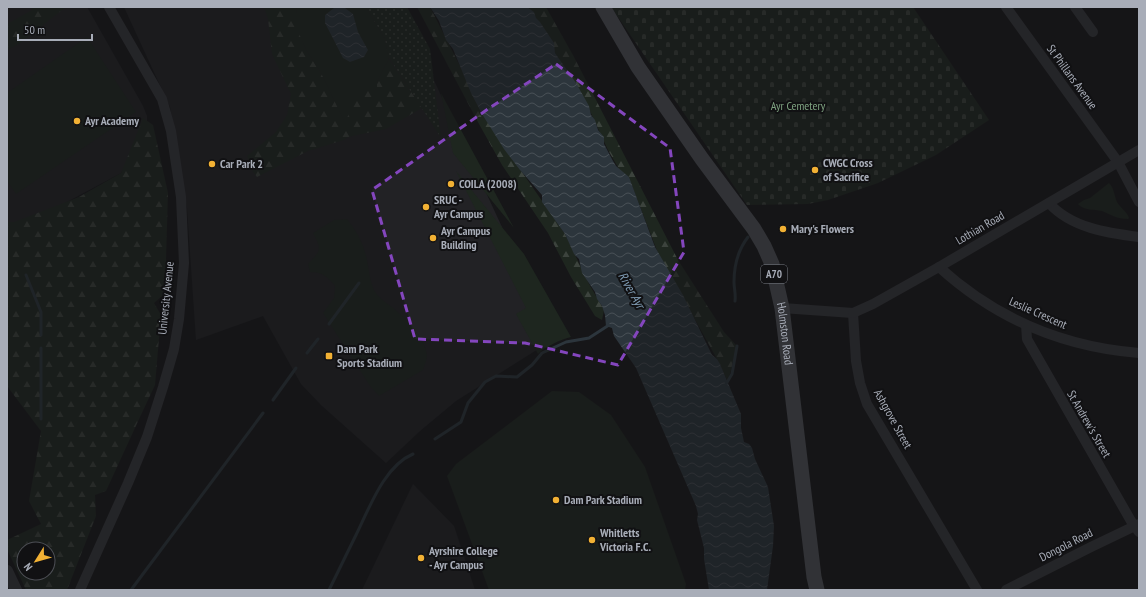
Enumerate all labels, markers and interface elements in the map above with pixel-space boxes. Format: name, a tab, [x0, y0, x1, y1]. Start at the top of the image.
scale bar	[18, 16, 92, 42]
text: 50 m	[24, 22, 45, 37]
street label: St Phillans Avenue	[1044, 41, 1101, 112]
park label: Ayr Cemetery	[771, 98, 826, 113]
place label: Ayr Academy	[84, 113, 139, 128]
marker: Ayr Academy	[72, 116, 82, 126]
place label: CWGC Cross of Sacrifice	[823, 155, 873, 184]
place label: Car Park 2	[220, 156, 263, 171]
marker: Car Park 2	[207, 159, 217, 169]
marker: CWGC Cross of Sacrifice	[810, 165, 820, 175]
place label: COILA (2008)	[459, 176, 517, 191]
marker: COILA (2008)	[446, 179, 456, 189]
place label: SRUC - Ayr Campus	[433, 192, 483, 221]
marker: SRUC - Ayr Campus	[421, 202, 431, 212]
street label: Lothian Road	[953, 208, 1007, 248]
place label: Mary's Flowers	[791, 221, 854, 236]
place label: Ayr Campus Building	[440, 223, 490, 252]
marker: Mary's Flowers	[778, 224, 788, 234]
marker: Ayr Campus Building	[428, 233, 438, 243]
street label: University Avenue	[154, 261, 177, 335]
road number: A70	[761, 265, 787, 283]
water label: River Ayr	[614, 269, 650, 314]
street label: Leslie Crescent	[1007, 293, 1070, 332]
street label: Holmston Road	[774, 301, 797, 366]
place label: Dam Park Sports Stadium	[337, 341, 402, 370]
marker: Dam Park Sports Stadium	[324, 351, 334, 361]
street label: Ashgrove Street	[871, 386, 916, 452]
street label: St Andrew's Street	[1064, 388, 1115, 461]
place label: Dam Park Stadium	[564, 492, 642, 507]
marker: Dam Park Stadium	[551, 495, 561, 505]
place label: Whitletts Victoria F.C.	[599, 525, 651, 554]
street label: Dongola Road	[1037, 525, 1095, 564]
marker: Whitletts Victoria F.C.	[587, 535, 597, 545]
north arrow	[16, 541, 56, 581]
place label: Ayrshire College - Ayr Campus	[428, 543, 498, 572]
marker: Ayrshire College - Ayr Campus	[416, 553, 426, 563]
text: N	[21, 560, 35, 574]

